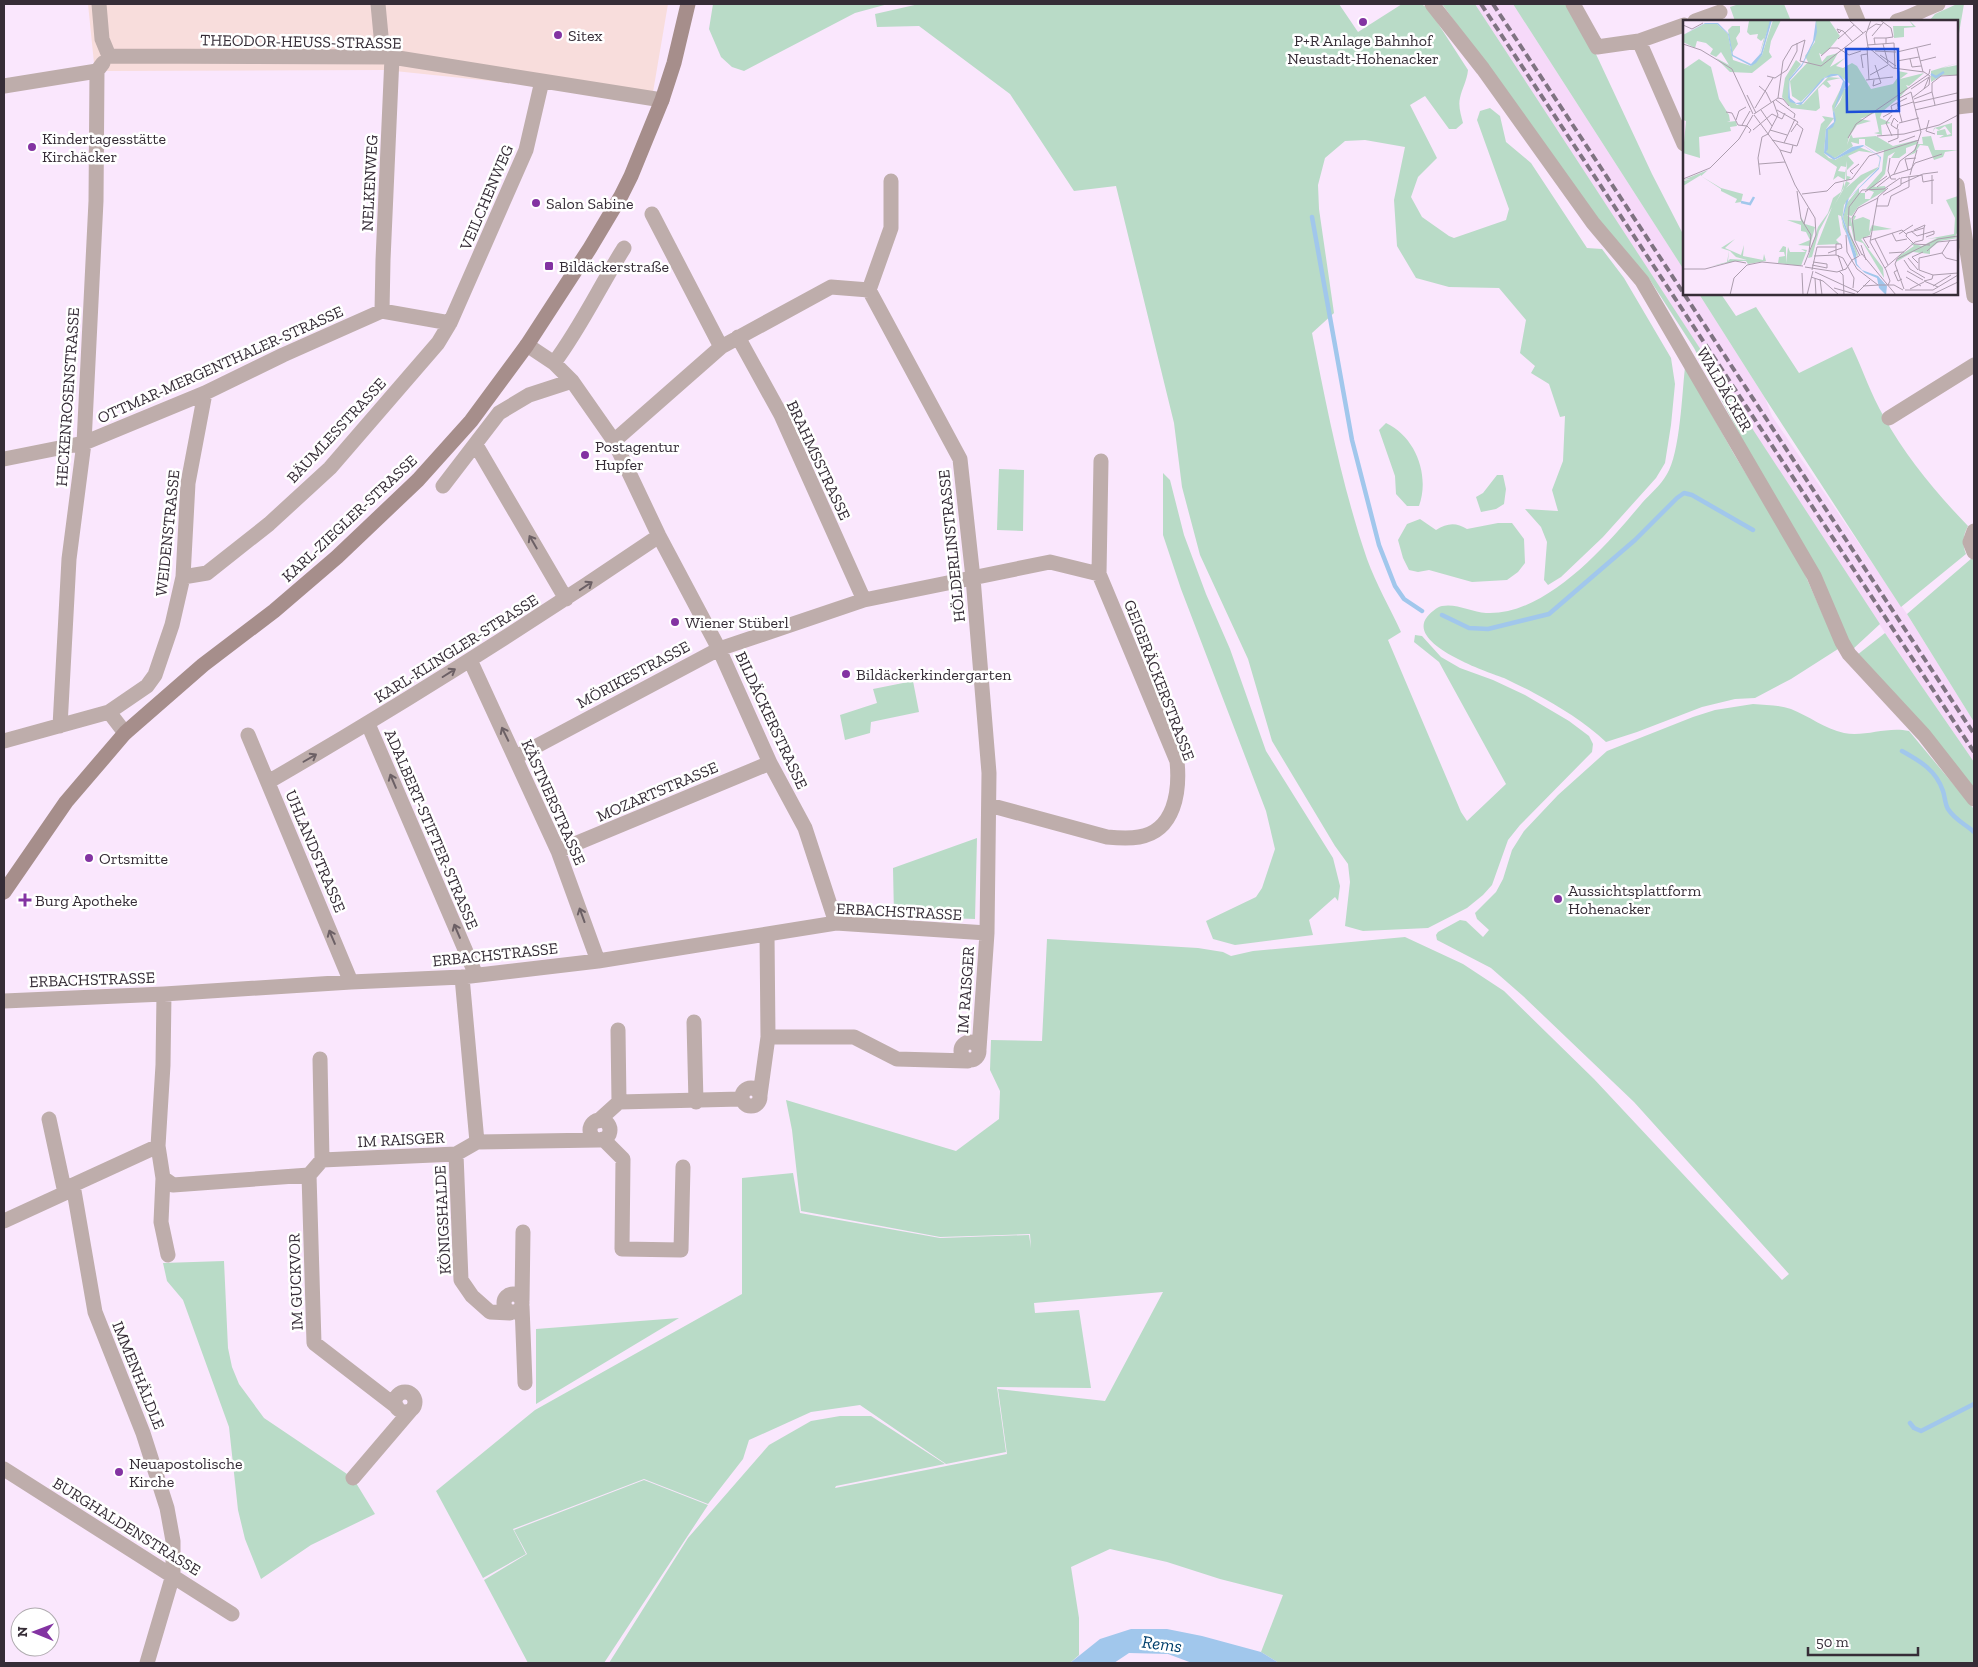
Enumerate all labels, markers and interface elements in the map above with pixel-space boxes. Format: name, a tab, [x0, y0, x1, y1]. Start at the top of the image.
marker: P+R Anlage Bahnhof Neustadt-Hohenacker	[1357, 16, 1369, 28]
inset map	[1683, 20, 1958, 295]
place label: Sitex	[568, 26, 603, 45]
marker: Sitex	[552, 29, 564, 41]
street label: THEODOR-HEUSS-STRASSE	[200, 30, 402, 53]
place label: P+R Anlage Bahnhof Neustadt-Hohenacker	[1287, 31, 1439, 68]
place label: Kindertagesstätte Kirchäcker	[42, 129, 166, 166]
street label: NELKENWEG	[357, 134, 382, 232]
marker: Kindertagesstätte Kirchäcker	[26, 141, 38, 153]
street label: VEILCHENWEG	[455, 142, 517, 254]
place label: Salon Sabine	[546, 194, 634, 213]
marker: Salon Sabine	[530, 197, 542, 209]
place label: Bildäckerstraße	[559, 257, 669, 276]
marker: Bildäckerstraße	[543, 260, 555, 272]
street label: OTTMAR-MERGENTHALER-STRASSE	[94, 301, 346, 427]
street label: HECKENROSENSTRASSE	[52, 307, 83, 487]
street label: WALDÄCKER	[1693, 344, 1756, 435]
street label: BÄUMLESSTRASSE	[283, 374, 390, 487]
street label: BRAHMSSTRASSE	[783, 397, 855, 523]
place label: Postagentur Hupfer	[595, 437, 680, 474]
marker: Postagentur Hupfer	[579, 449, 591, 461]
street label: KARL-ZIEGLER-STRASSE	[278, 451, 421, 586]
street label: WEIDENSTRASSE	[151, 469, 184, 597]
street label: HÖLDERLINSTRASSE	[934, 469, 969, 623]
one-way arrow	[527, 535, 537, 549]
one-way arrow	[578, 581, 592, 591]
street label: KARL-KLINGLER-STRASSE	[371, 590, 542, 707]
street label: GEIGERÄCKERSTRASSE	[1120, 597, 1199, 763]
place label: Wiener Stüberl	[685, 613, 789, 632]
marker: Wiener Stüberl	[669, 616, 681, 628]
street label: MÖRIKESTRASSE	[573, 637, 693, 712]
street label: BILDÄCKERSTRASSE	[731, 649, 812, 792]
place label: Bildäckerkindergarten	[856, 665, 1012, 684]
one-way arrow	[441, 668, 455, 678]
marker: Bildäckerkindergarten	[840, 668, 852, 680]
street label: ADALBERT-STIFTER-STRASSE	[381, 726, 482, 932]
one-way arrow	[500, 726, 510, 741]
street label: KÄSTNERSTRASSE	[517, 737, 590, 868]
one-way arrow	[302, 752, 316, 762]
street label: MOZARTSTRASSE	[594, 757, 721, 826]
one-way arrow	[387, 774, 397, 789]
street label: UHLANDSTRASSE	[281, 787, 350, 915]
place label: Ortsmitte	[99, 849, 168, 868]
marker: Ortsmitte	[83, 852, 95, 864]
place label: Aussichtsplattform Hohenacker	[1568, 881, 1701, 918]
place label: Burg Apotheke	[35, 891, 138, 910]
marker: Aussichtsplattform Hohenacker	[1552, 893, 1564, 905]
marker: Burg Apotheke	[19, 894, 31, 906]
street label: ERBACHSTRASSE	[835, 899, 962, 924]
one-way arrow	[577, 908, 586, 924]
one-way arrow	[451, 924, 461, 939]
one-way arrow	[327, 930, 337, 945]
street label: ERBACHSTRASSE	[431, 938, 559, 971]
street label: IM RAISGER	[953, 946, 978, 1034]
street label: ERBACHSTRASSE	[29, 968, 155, 991]
street label: IM RAISGER	[357, 1128, 445, 1151]
street label: KÖNIGSHALDE	[430, 1165, 455, 1275]
street label: IM GUCKVOR	[284, 1233, 307, 1331]
street label: IMMENHÄLDLE	[108, 1318, 169, 1432]
place label: Neuapostolische Kirche	[129, 1454, 242, 1491]
marker: Neuapostolische Kirche	[113, 1466, 125, 1478]
street label: BURGHALDENSTRASSE	[49, 1473, 204, 1580]
north arrow	[10, 1607, 60, 1657]
scale bar	[1808, 1624, 1918, 1656]
text: N	[14, 1626, 31, 1637]
water label: Rems	[1141, 1631, 1183, 1657]
text: 50 m	[1816, 1633, 1849, 1651]

